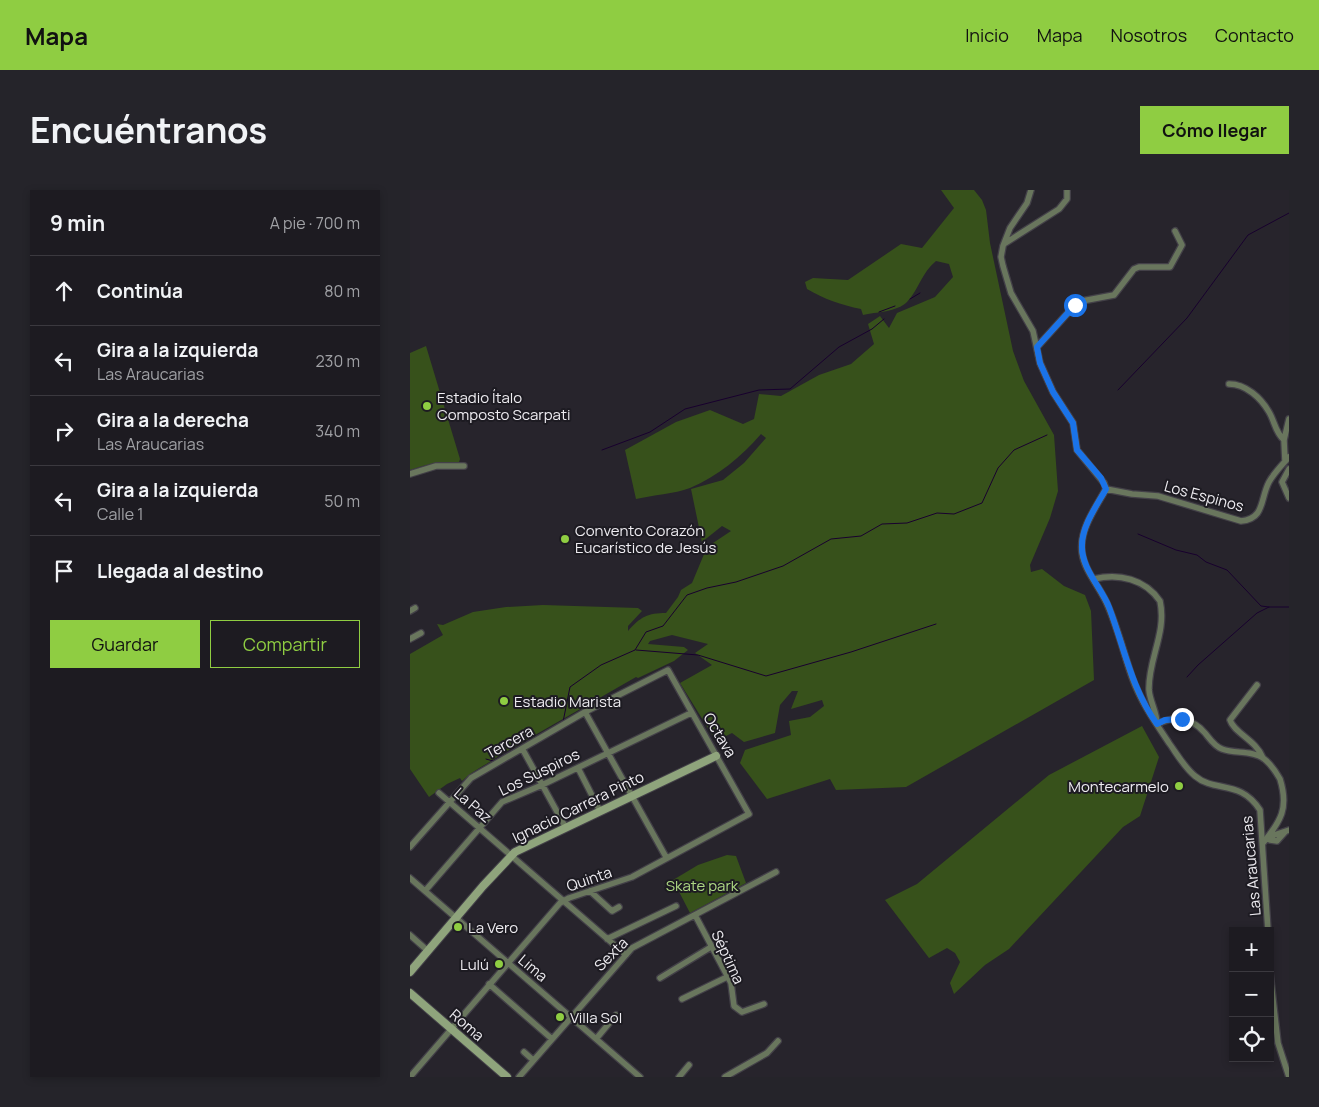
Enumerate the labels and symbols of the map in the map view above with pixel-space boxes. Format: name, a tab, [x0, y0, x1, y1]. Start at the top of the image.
route start	[1064, 294, 1087, 317]
place label: Estadio Ítalo Composto Scarpati	[437, 387, 570, 425]
marker: Estadio Ítalo Composto Scarpati	[421, 400, 433, 412]
street label: Los Espinos	[1162, 475, 1246, 517]
place label: Convento Corazón Eucarístico de Jesús	[575, 520, 716, 558]
marker: Convento Corazón Eucarístico de Jesús	[559, 533, 571, 545]
place label: Estadio Marista	[514, 691, 621, 712]
marker: Estadio Marista	[498, 695, 510, 707]
route end	[1171, 708, 1194, 731]
street label: Octava	[698, 709, 742, 761]
street label: Tercera	[481, 720, 537, 764]
street label: Los Suspiros	[495, 743, 583, 801]
street label: Ignacio Carrera Pinto	[509, 766, 647, 848]
place label: Montecarmelo	[1068, 776, 1169, 797]
marker: Montecarmelo	[1173, 780, 1185, 792]
street label: La Paz	[450, 783, 497, 827]
street label: Las Araucarias	[1236, 815, 1266, 917]
street label: Quinta	[564, 862, 614, 896]
park label: Skate park	[666, 875, 739, 896]
place label: La Vero	[468, 917, 518, 938]
marker: La Vero	[452, 921, 464, 933]
street label: Séptima	[706, 927, 750, 987]
street label: Sexta	[589, 932, 633, 976]
street label: Lima	[514, 950, 552, 986]
place label: Lulú	[460, 954, 489, 975]
marker: Lulú	[493, 958, 505, 970]
street label: Roma	[445, 1004, 489, 1046]
place label: Villa Sol	[570, 1007, 622, 1028]
marker: Villa Sol	[554, 1011, 566, 1023]

